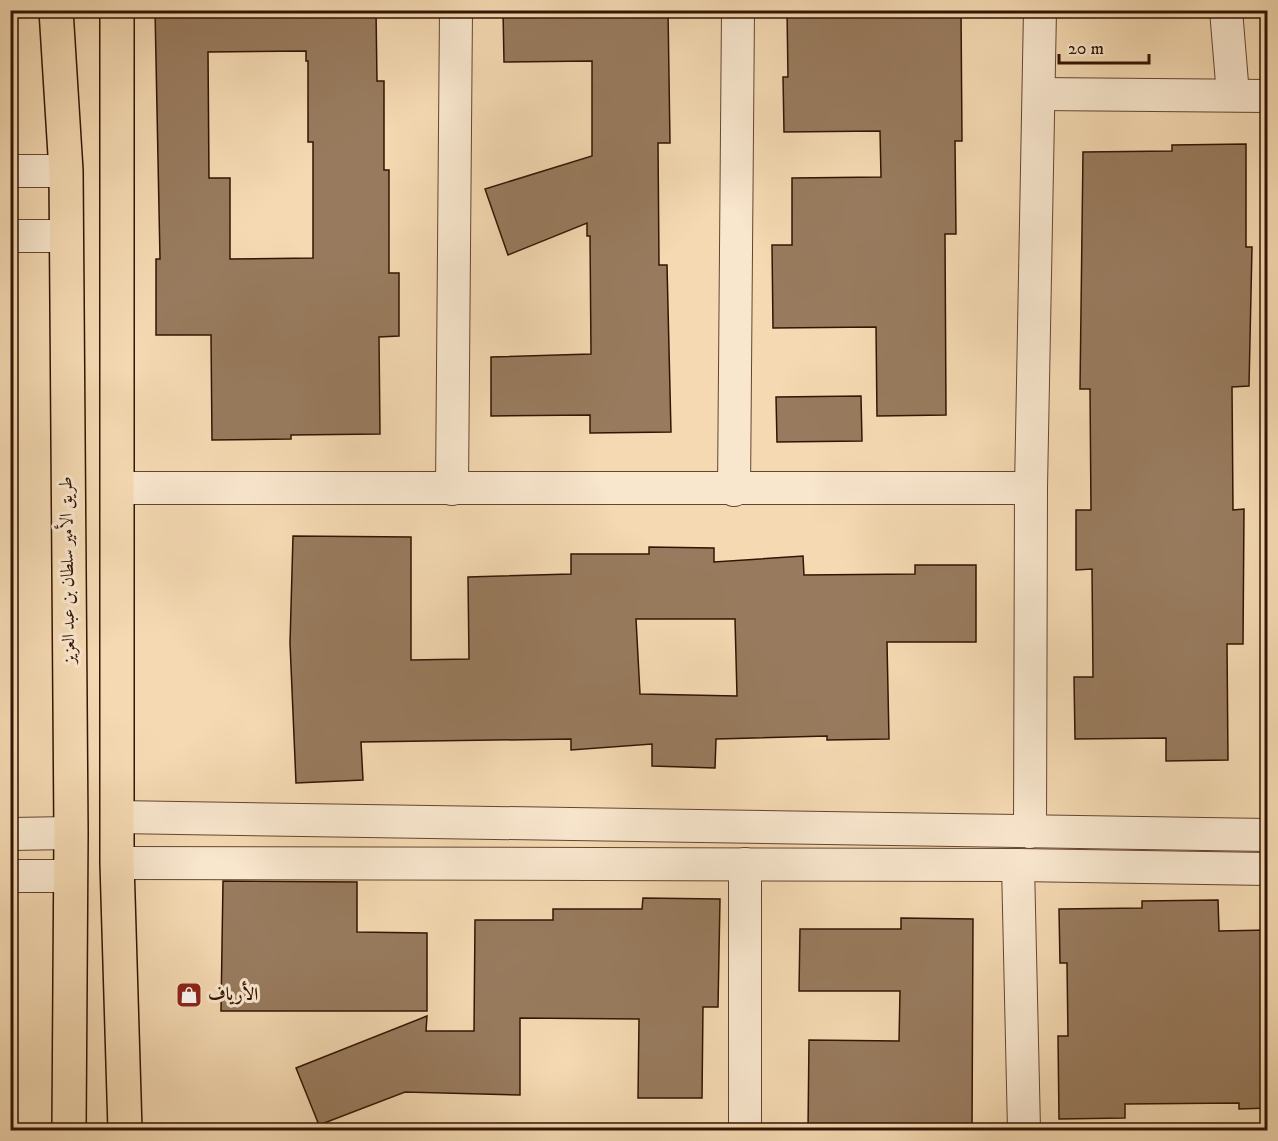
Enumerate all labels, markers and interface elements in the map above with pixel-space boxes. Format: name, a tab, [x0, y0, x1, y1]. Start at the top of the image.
scale bar	[1059, 27, 1149, 65]
text: 20 m	[1068, 38, 1104, 60]
street label: طريق الأمير سلطان بن عبد العزيز	[52, 476, 81, 666]
shop icon: الأرياف	[174, 980, 204, 1010]
place label: الأرياف	[208, 980, 258, 1006]

